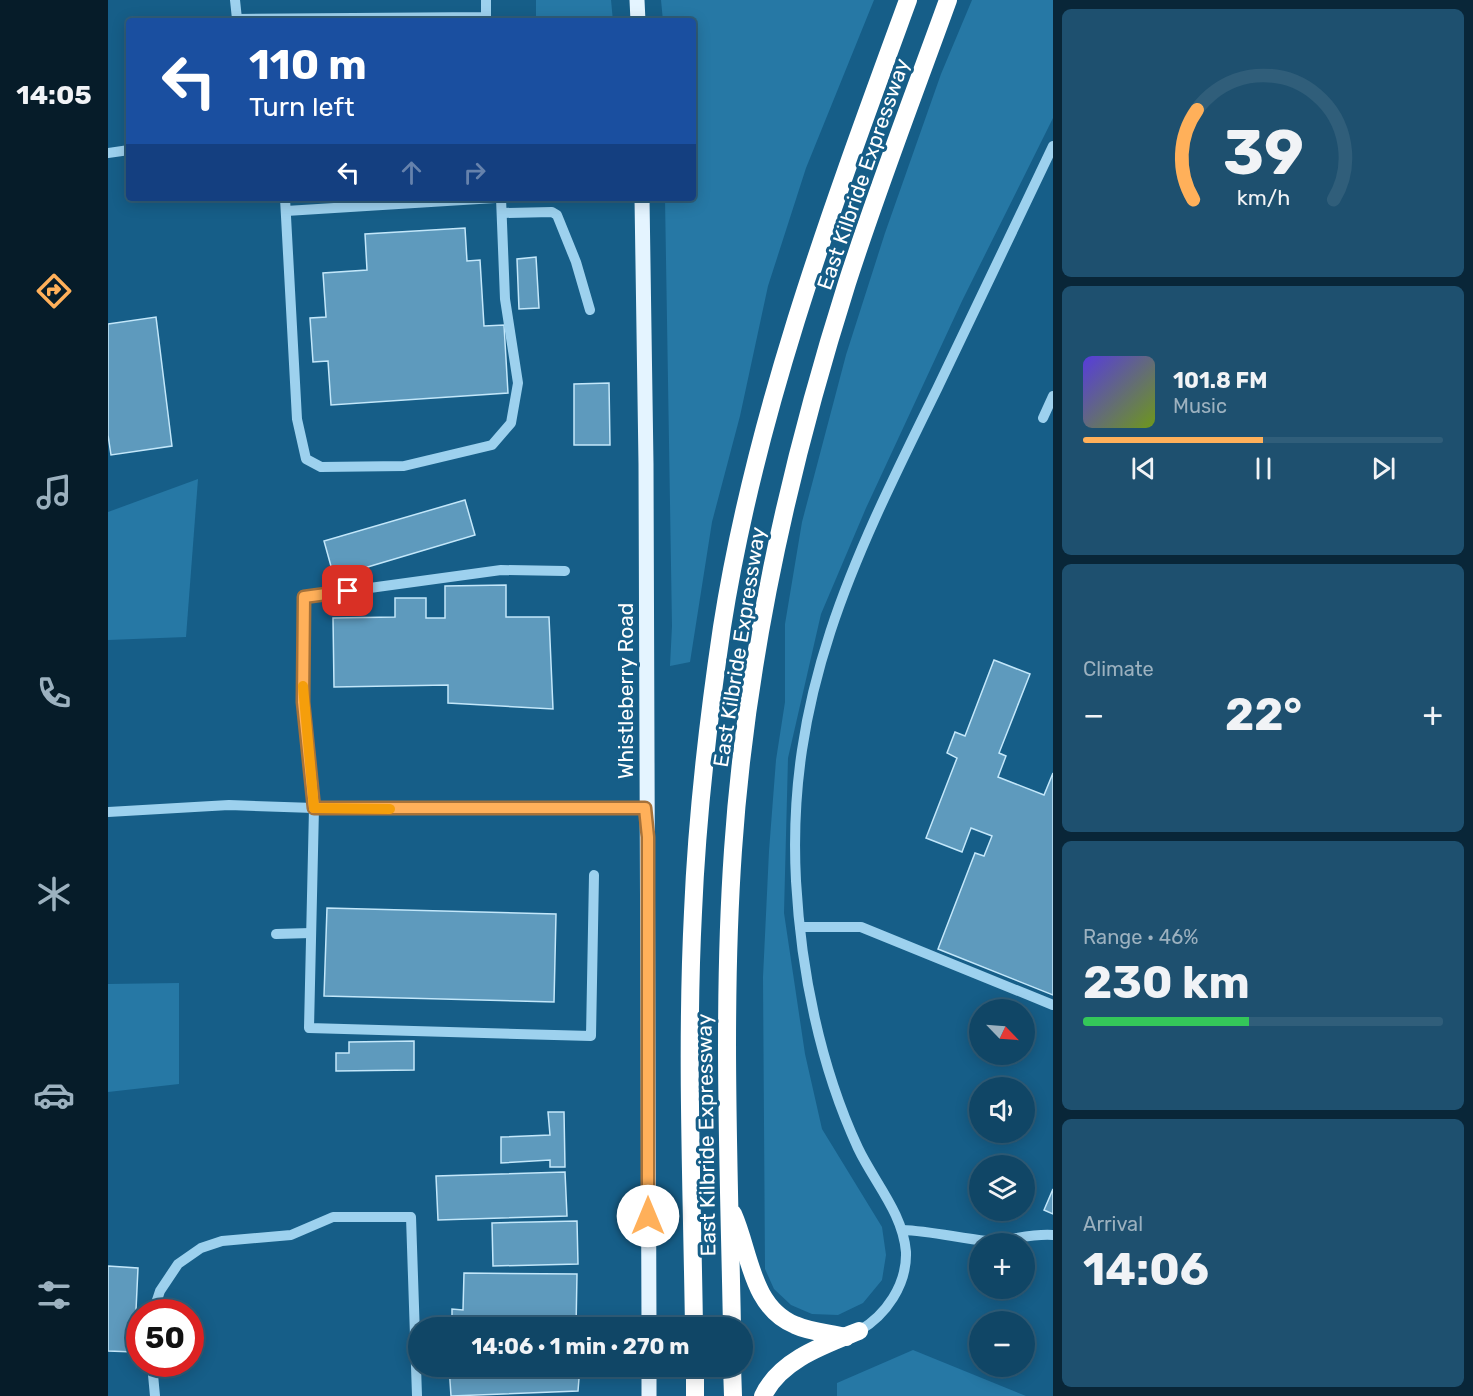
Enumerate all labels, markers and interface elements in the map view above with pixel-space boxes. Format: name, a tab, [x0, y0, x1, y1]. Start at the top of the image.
text: 110 m	[249, 40, 367, 90]
icon: left	[150, 42, 228, 120]
street label: East Kilbride Expressway	[812, 55, 914, 293]
text: 14:05	[16, 79, 92, 111]
text: Turn left	[249, 91, 354, 123]
text: 39	[1222, 116, 1304, 190]
icon: left	[332, 156, 365, 189]
icon: ahead	[395, 156, 428, 189]
icon: right	[458, 156, 491, 189]
text: km/h	[1236, 186, 1290, 211]
icon: directions	[33, 270, 75, 312]
text: 101.8 FM	[1173, 367, 1267, 394]
text: Music	[1173, 394, 1227, 418]
icon: previous	[1127, 452, 1160, 485]
icon: pause	[1247, 452, 1280, 485]
icon: next	[1367, 452, 1400, 485]
icon: music	[33, 471, 75, 513]
street label: East Kilbride Expressway	[708, 525, 770, 769]
pin	[322, 565, 373, 616]
icon: arrive	[331, 574, 364, 607]
street label: Whistleberry Road	[613, 603, 638, 779]
text: Climate	[1083, 657, 1154, 681]
icon: phone	[33, 672, 75, 714]
text: 22°	[1225, 688, 1302, 741]
text: −	[1083, 695, 1104, 734]
text: +	[1422, 695, 1443, 734]
icon: climate	[33, 873, 75, 915]
text: Range · 46%	[1083, 925, 1199, 949]
text: 230 km	[1083, 956, 1250, 1009]
north arrow	[969, 999, 1035, 1065]
map controls	[969, 999, 1035, 1377]
street label: East Kilbride Expressway	[691, 1013, 721, 1257]
icon: car	[33, 1074, 75, 1116]
button: sound	[969, 1077, 1035, 1143]
button: layers	[969, 1155, 1035, 1221]
position arrow	[616, 1184, 680, 1248]
text: Arrival	[1083, 1212, 1143, 1236]
button: +	[969, 1233, 1035, 1299]
text: 14:06	[1083, 1243, 1209, 1296]
icon: filters	[33, 1274, 75, 1316]
speed limit sign: 50	[126, 1299, 204, 1377]
button: −	[969, 1311, 1035, 1377]
text: 14:06 · 1 min · 270 m	[472, 1333, 689, 1360]

